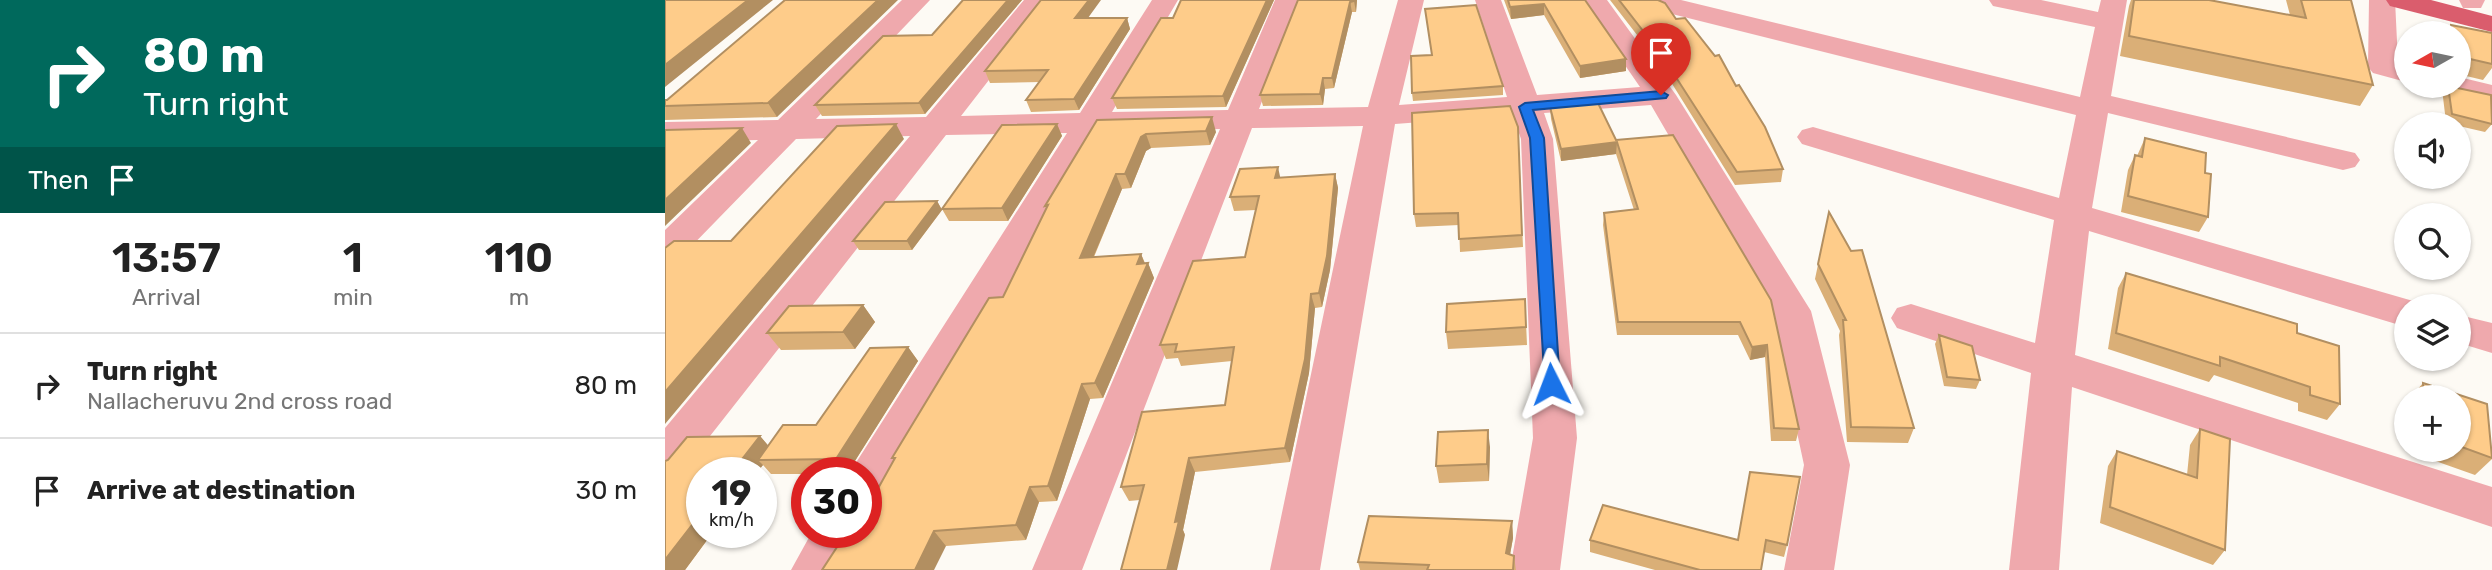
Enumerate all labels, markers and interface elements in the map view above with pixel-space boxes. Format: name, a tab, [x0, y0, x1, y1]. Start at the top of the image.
north arrow	[2394, 21, 2471, 98]
map controls	[2394, 21, 2471, 462]
pin	[1631, 23, 1691, 95]
text: 80 m	[143, 26, 265, 84]
icon: right	[28, 28, 119, 119]
icon: arrive	[1642, 34, 1680, 72]
text: Turn right	[143, 85, 288, 123]
button: sound	[2394, 112, 2471, 189]
icon: arrive	[103, 161, 141, 199]
text: Then	[28, 165, 89, 196]
button: search	[2394, 203, 2471, 280]
text: 13:57	[112, 233, 221, 283]
text: 1	[343, 233, 363, 283]
text: 110	[485, 233, 553, 283]
text: Arrival	[132, 283, 201, 311]
text: min	[333, 283, 373, 311]
text: m	[509, 283, 529, 311]
button: layers	[2394, 294, 2471, 371]
position arrow	[1514, 347, 1588, 421]
text: Turn right	[87, 356, 217, 387]
icon: right	[28, 367, 66, 405]
text: 80 m	[574, 370, 637, 401]
button: +	[2394, 385, 2471, 462]
text: Nallacheruvu 2nd cross road	[87, 387, 392, 415]
speed limit sign: 30	[791, 457, 882, 548]
icon: arrive	[28, 472, 66, 510]
text: 19	[712, 472, 751, 514]
text: Arrive at destination	[87, 475, 355, 506]
text: 30 m	[575, 475, 637, 506]
text: km/h	[709, 509, 754, 531]

